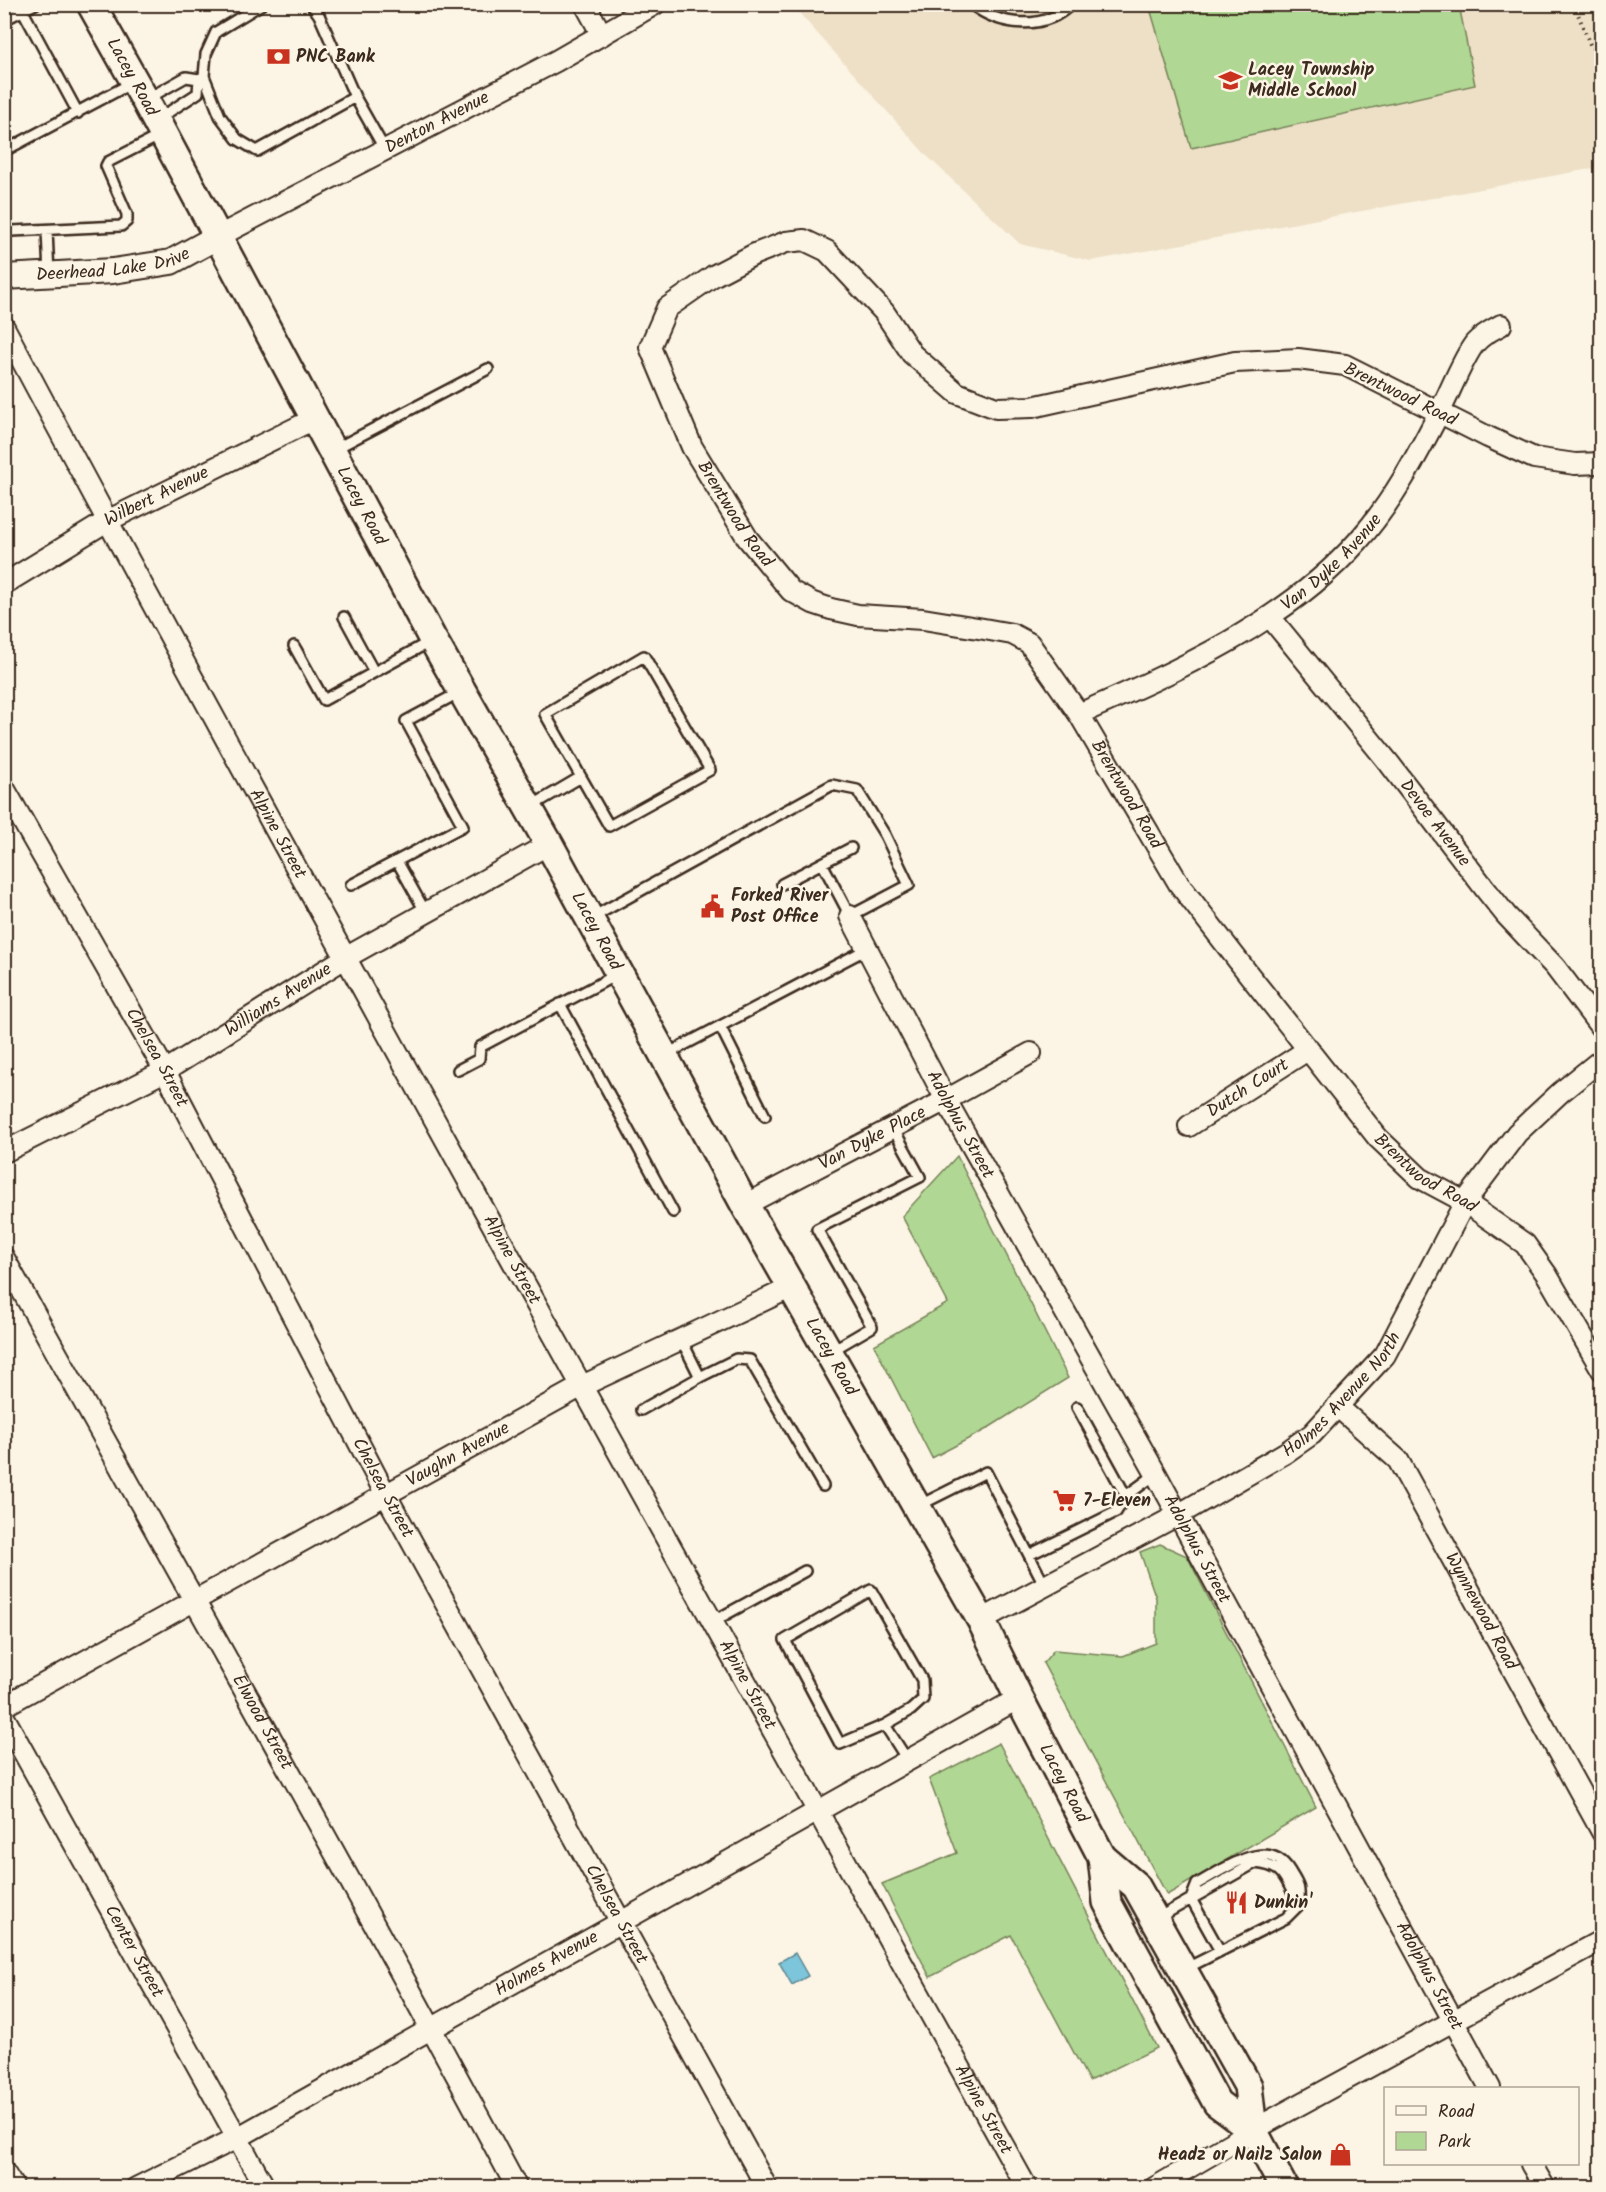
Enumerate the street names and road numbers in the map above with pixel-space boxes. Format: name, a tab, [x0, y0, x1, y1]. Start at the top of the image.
street label: Lacey Road	[98, 33, 166, 123]
street label: Denton Avenue	[380, 84, 495, 162]
street label: Deerhead Lake Drive	[35, 240, 196, 290]
street label: Brentwood Road	[1338, 355, 1462, 435]
street label: Brentwood Road	[689, 455, 781, 575]
street label: Wilbert Avenue	[99, 458, 214, 535]
street label: Lacey Road	[328, 461, 395, 551]
street label: Van Dyke Avenue	[1275, 507, 1390, 619]
street label: Brentwood Road	[1083, 734, 1171, 856]
street label: Devoe Avenue	[1392, 773, 1478, 873]
street label: Alpine Street	[241, 784, 315, 885]
street label: Lacey Road	[563, 886, 630, 977]
street label: Williams Avenue	[219, 955, 338, 1045]
street label: Chelsea Street	[117, 1002, 197, 1114]
street label: Dutch Court	[1201, 1050, 1296, 1125]
street label: Adolphus Street	[919, 1065, 1002, 1185]
street label: Van Dyke Place	[814, 1098, 931, 1178]
street label: Brentwood Road	[1367, 1126, 1484, 1221]
street label: Alpine Street	[475, 1209, 549, 1311]
street label: Lacey Road	[797, 1312, 866, 1402]
street label: Holmes Avenue North	[1276, 1327, 1409, 1465]
street label: Vaughn Avenue	[401, 1414, 515, 1495]
street label: Chelsea Street	[344, 1433, 422, 1544]
street label: Adolphus Street	[1155, 1489, 1239, 1610]
street label: Wynnewood Road	[1437, 1547, 1526, 1676]
street label: Alpine Street	[711, 1635, 784, 1736]
street label: Elwood Street	[224, 1669, 301, 1776]
street label: Lacey Road	[1031, 1738, 1097, 1829]
street label: Chelsea Street	[577, 1859, 656, 1970]
street label: Center Street	[96, 1900, 172, 2004]
street label: Adolphus Street	[1388, 1916, 1471, 2037]
street label: Holmes Avenue	[489, 1923, 604, 2005]
street label: Alpine Street	[947, 2059, 1021, 2161]

